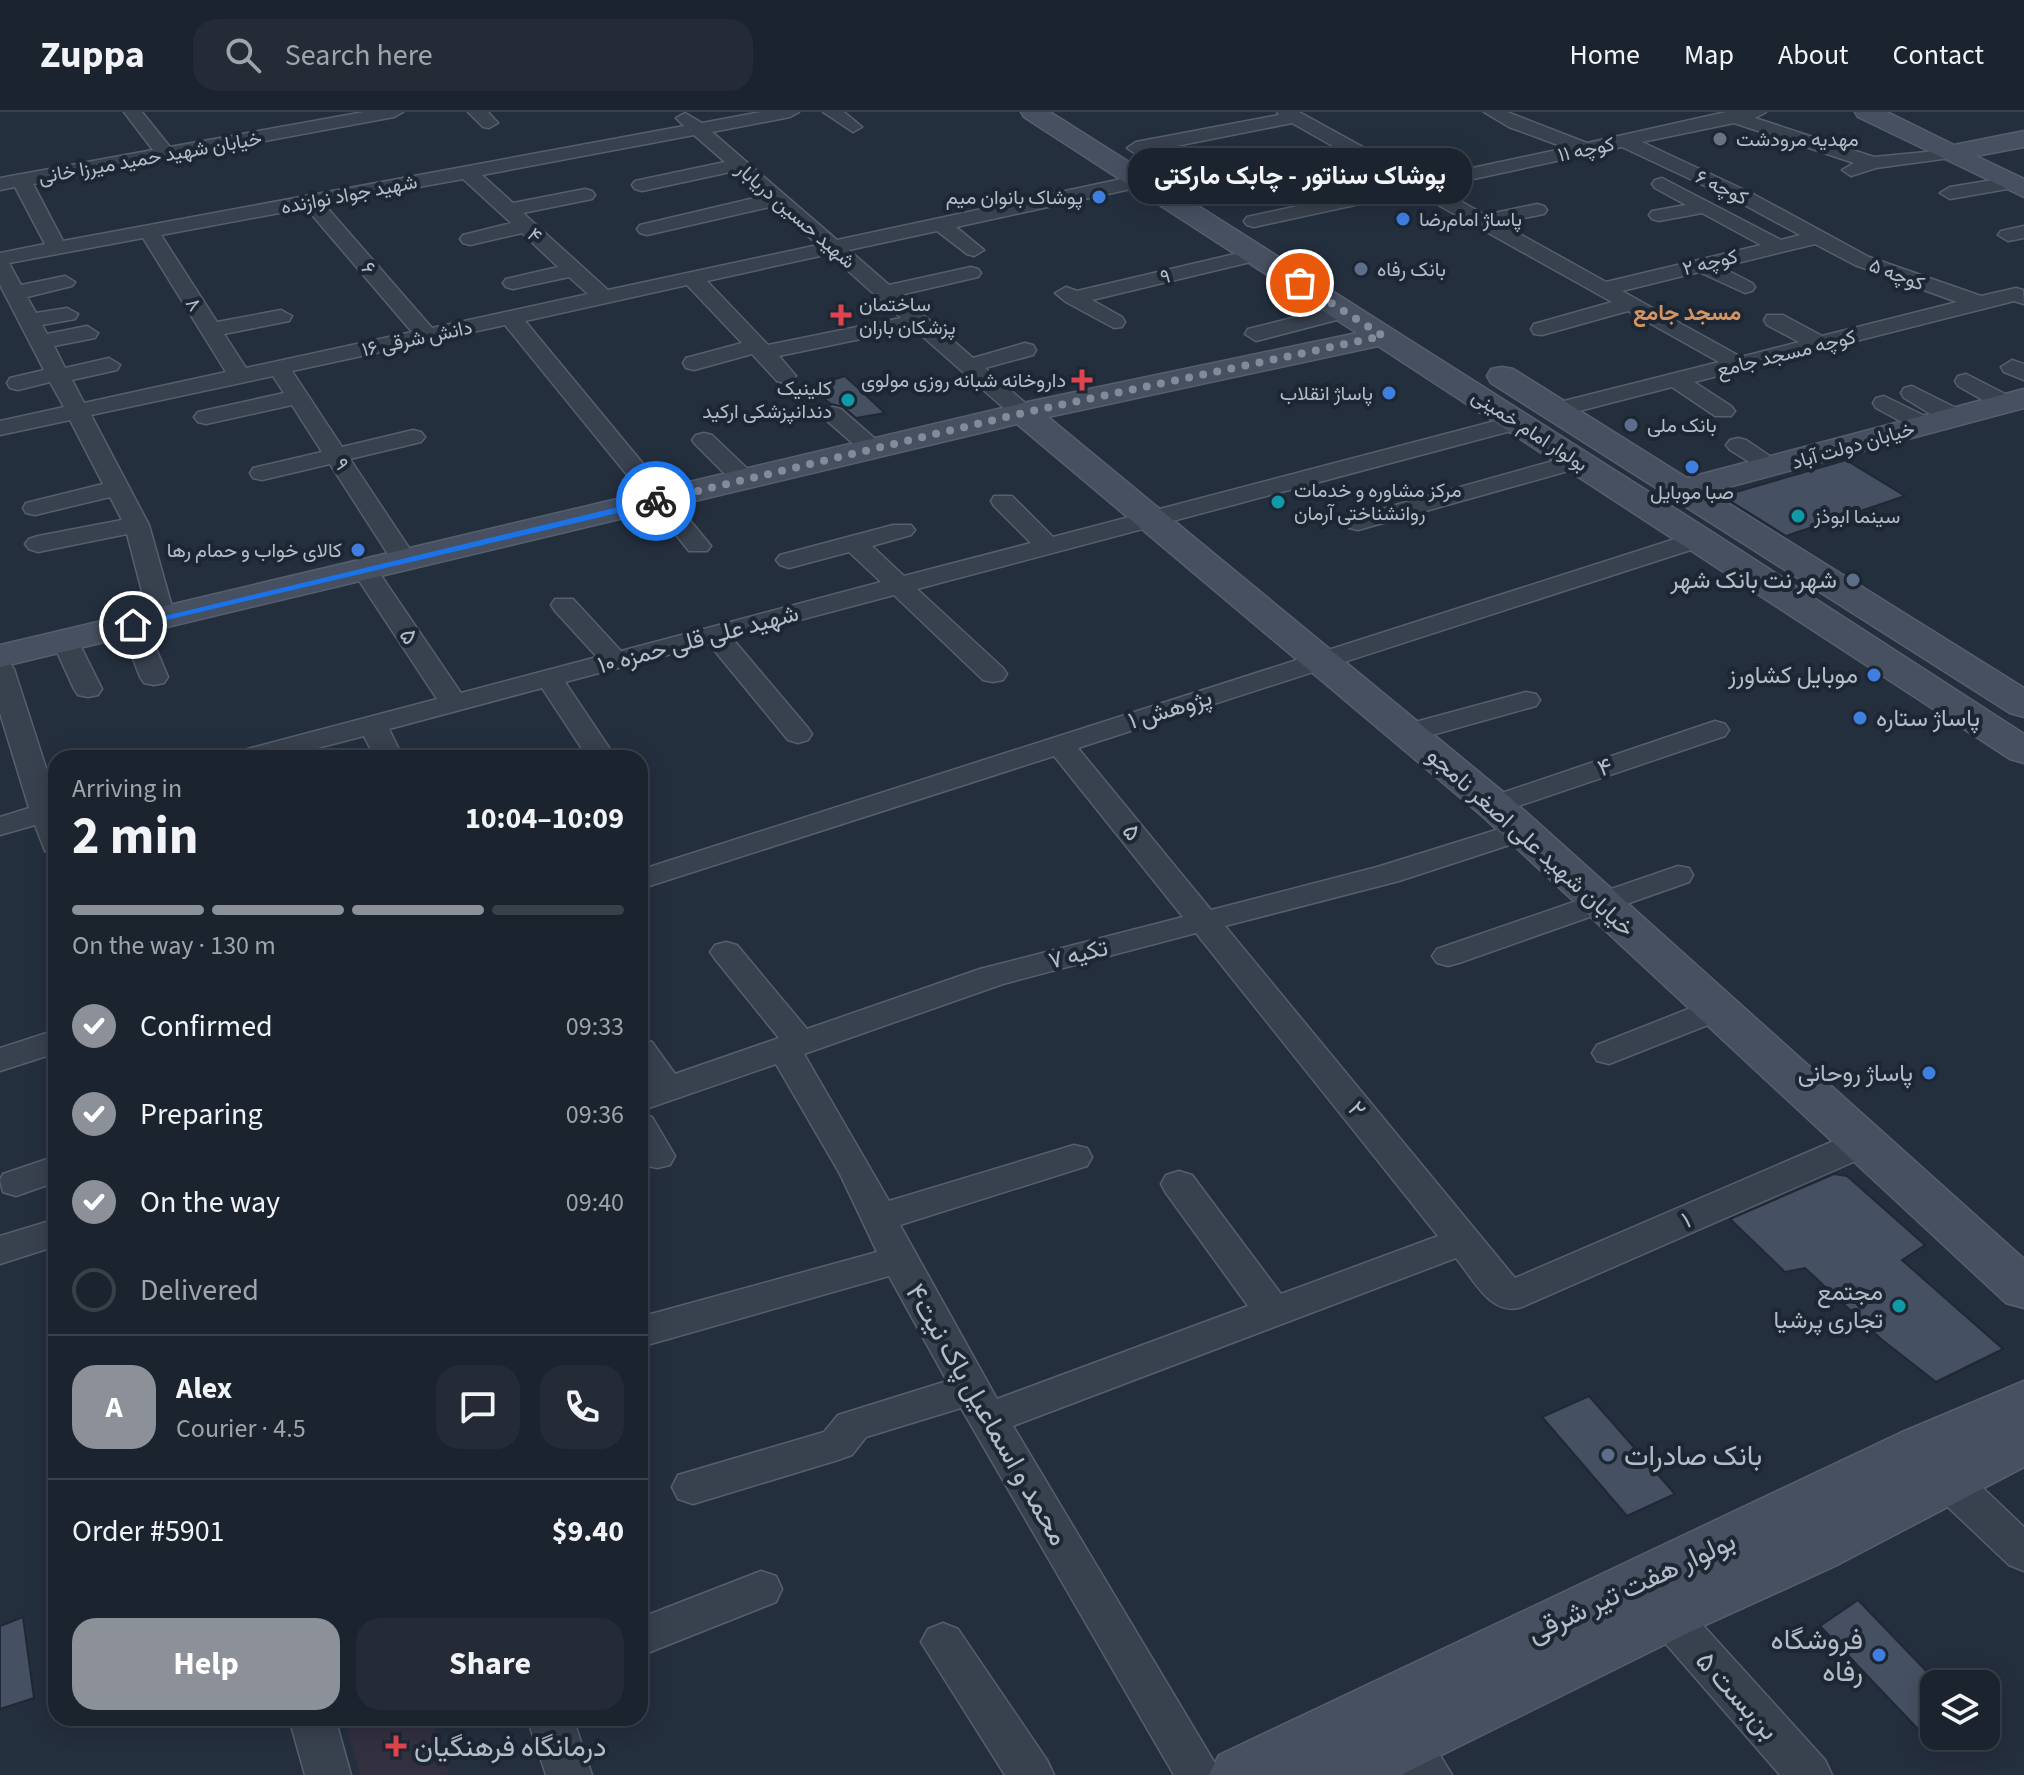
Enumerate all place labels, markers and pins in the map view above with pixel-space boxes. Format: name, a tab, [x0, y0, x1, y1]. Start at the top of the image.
place label: مهدیه مرودشت	[1736, 126, 1859, 154]
marker: مهدیه مرودشت	[1711, 130, 1729, 148]
callout: پوشاک سناتور - چابک مارکتی	[1128, 147, 1472, 203]
place label: پوشاک بانوان میم	[946, 184, 1083, 212]
marker: پوشاک بانوان میم	[1090, 188, 1108, 206]
place label: پاساژ امام‌رضا	[1419, 206, 1522, 234]
marker: پاساژ امام‌رضا	[1394, 210, 1412, 228]
pin	[1266, 249, 1334, 317]
place label: بانک رفاه	[1377, 256, 1446, 284]
marker: بانک رفاه	[1352, 260, 1370, 278]
place label: ساختمان پزشکان باران	[859, 291, 956, 342]
marker: ساختمان پزشکان باران	[830, 304, 852, 326]
place label: داروخانه شبانه روزی مولوی	[861, 367, 1066, 395]
marker: داروخانه شبانه روزی مولوی	[1073, 371, 1091, 389]
place label: کلینیک دندانپزشکی ارکید	[702, 375, 832, 426]
place label: پاساژ انقلاب	[1280, 380, 1373, 408]
marker: پاساژ انقلاب	[1380, 384, 1398, 402]
marker: کلینیک دندانپزشکی ارکید	[839, 391, 857, 409]
place label: بانک ملی	[1647, 412, 1717, 440]
marker: بانک ملی	[1622, 416, 1640, 434]
marker: صبا موبایل	[1683, 458, 1701, 476]
place label: مرکز مشاوره و خدمات روانشناختی آرمان	[1294, 477, 1462, 528]
place label: صبا موبایل	[1650, 479, 1734, 507]
marker: مرکز مشاوره و خدمات روانشناختی آرمان	[1269, 493, 1287, 511]
place label: سینما ابوذز	[1813, 503, 1900, 531]
marker: سینما ابوذز	[1789, 507, 1807, 525]
place label: کالای خواب و حمام رها	[167, 537, 342, 565]
marker: کالای خواب و حمام رها	[349, 541, 367, 559]
place label: شهر نت بانک شهر	[1669, 563, 1837, 598]
marker: شهر نت بانک شهر	[1844, 571, 1862, 589]
pin	[99, 591, 167, 659]
place label: موبایل کشاورز	[1727, 658, 1858, 693]
marker: موبایل کشاورز	[1865, 666, 1883, 684]
place label: پاساژ ستاره	[1876, 701, 1980, 736]
marker: پاساژ ستاره	[1851, 709, 1869, 727]
place label: پاساژ روحانی	[1798, 1056, 1913, 1091]
marker: پاساژ روحانی	[1920, 1064, 1938, 1082]
place label: مجتمع تجاری پرشیا	[1773, 1275, 1883, 1338]
marker: مجتمع تجاری پرشیا	[1890, 1297, 1908, 1315]
place label: بانک صادرات	[1624, 1436, 1762, 1476]
marker: بانک صادرات	[1599, 1446, 1617, 1464]
place label: فروشگاه رفاه	[1771, 1620, 1863, 1692]
marker: فروشگاه رفاه	[1870, 1646, 1888, 1664]
place label: درمانگاه فرهنگیان	[414, 1727, 606, 1767]
marker: درمانگاه فرهنگیان	[385, 1735, 407, 1757]

